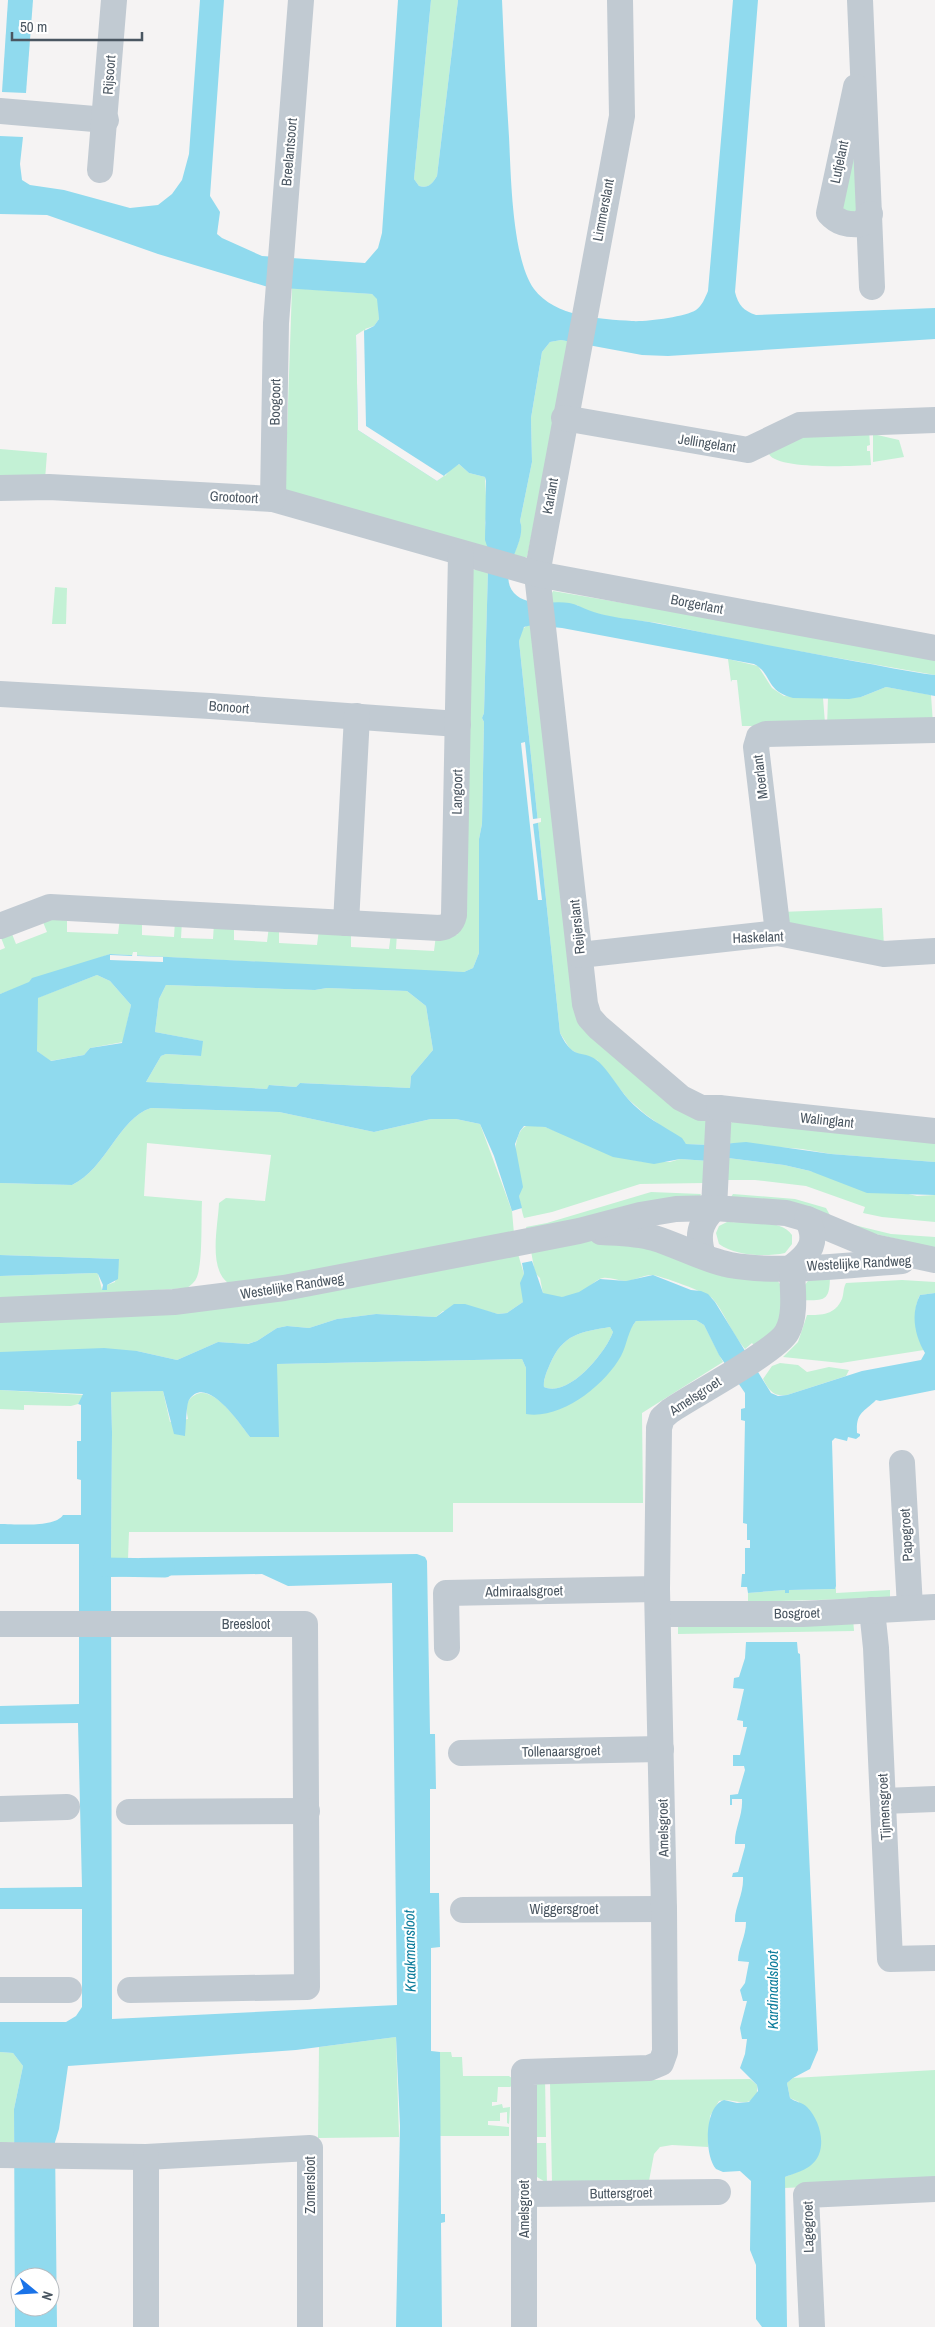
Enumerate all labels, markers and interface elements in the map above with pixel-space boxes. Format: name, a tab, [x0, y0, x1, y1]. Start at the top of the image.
scale bar	[12, 10, 142, 42]
text: 50 m	[20, 16, 47, 37]
street label: Rijsoort	[99, 55, 119, 95]
street label: Breelantsoort	[277, 117, 301, 187]
street label: Lutjelant	[826, 139, 852, 185]
street label: Limmerslant	[588, 177, 618, 243]
street label: Boogoort	[266, 379, 284, 425]
street label: Jellingelant	[677, 430, 737, 456]
street label: Karlant	[538, 477, 562, 515]
street label: Grootoort	[209, 487, 259, 507]
street label: Borgerlant	[669, 590, 725, 618]
street label: Bonoort	[208, 697, 250, 717]
street label: Moerlant	[748, 754, 772, 800]
street label: Langoort	[448, 769, 466, 815]
street label: Reijerslant	[565, 899, 589, 955]
street label: Haskelant	[732, 927, 784, 947]
street label: Walinglant	[799, 1108, 855, 1132]
street label: Westelijke Randweg	[806, 1251, 912, 1275]
street label: Westelijke Randweg	[239, 1269, 346, 1303]
street label: Amelsgroet	[665, 1373, 724, 1420]
street label: Papegroet	[896, 1508, 916, 1562]
street label: Admiraalsgroet	[484, 1581, 563, 1601]
street label: Bosgroet	[774, 1604, 820, 1622]
street label: Breesloot	[222, 1615, 270, 1633]
street label: Tollenaarsgroet	[522, 1741, 600, 1761]
street label: Tijmensgroet	[873, 1773, 895, 1841]
street label: Amelsgroet	[653, 1799, 673, 1858]
street label: Wiggersgroet	[530, 1900, 598, 1918]
water label: Kraakmansloot	[398, 1909, 421, 1992]
water label: Kardinaalsloot	[762, 1950, 783, 2029]
street label: Zomersloot	[301, 2156, 319, 2214]
street label: Amelsgroet	[515, 2180, 533, 2239]
street label: Buttersgroet	[590, 2183, 652, 2203]
street label: Lagegroet	[799, 2201, 817, 2253]
north arrow	[10, 2267, 60, 2317]
text: N	[38, 2289, 57, 2303]

